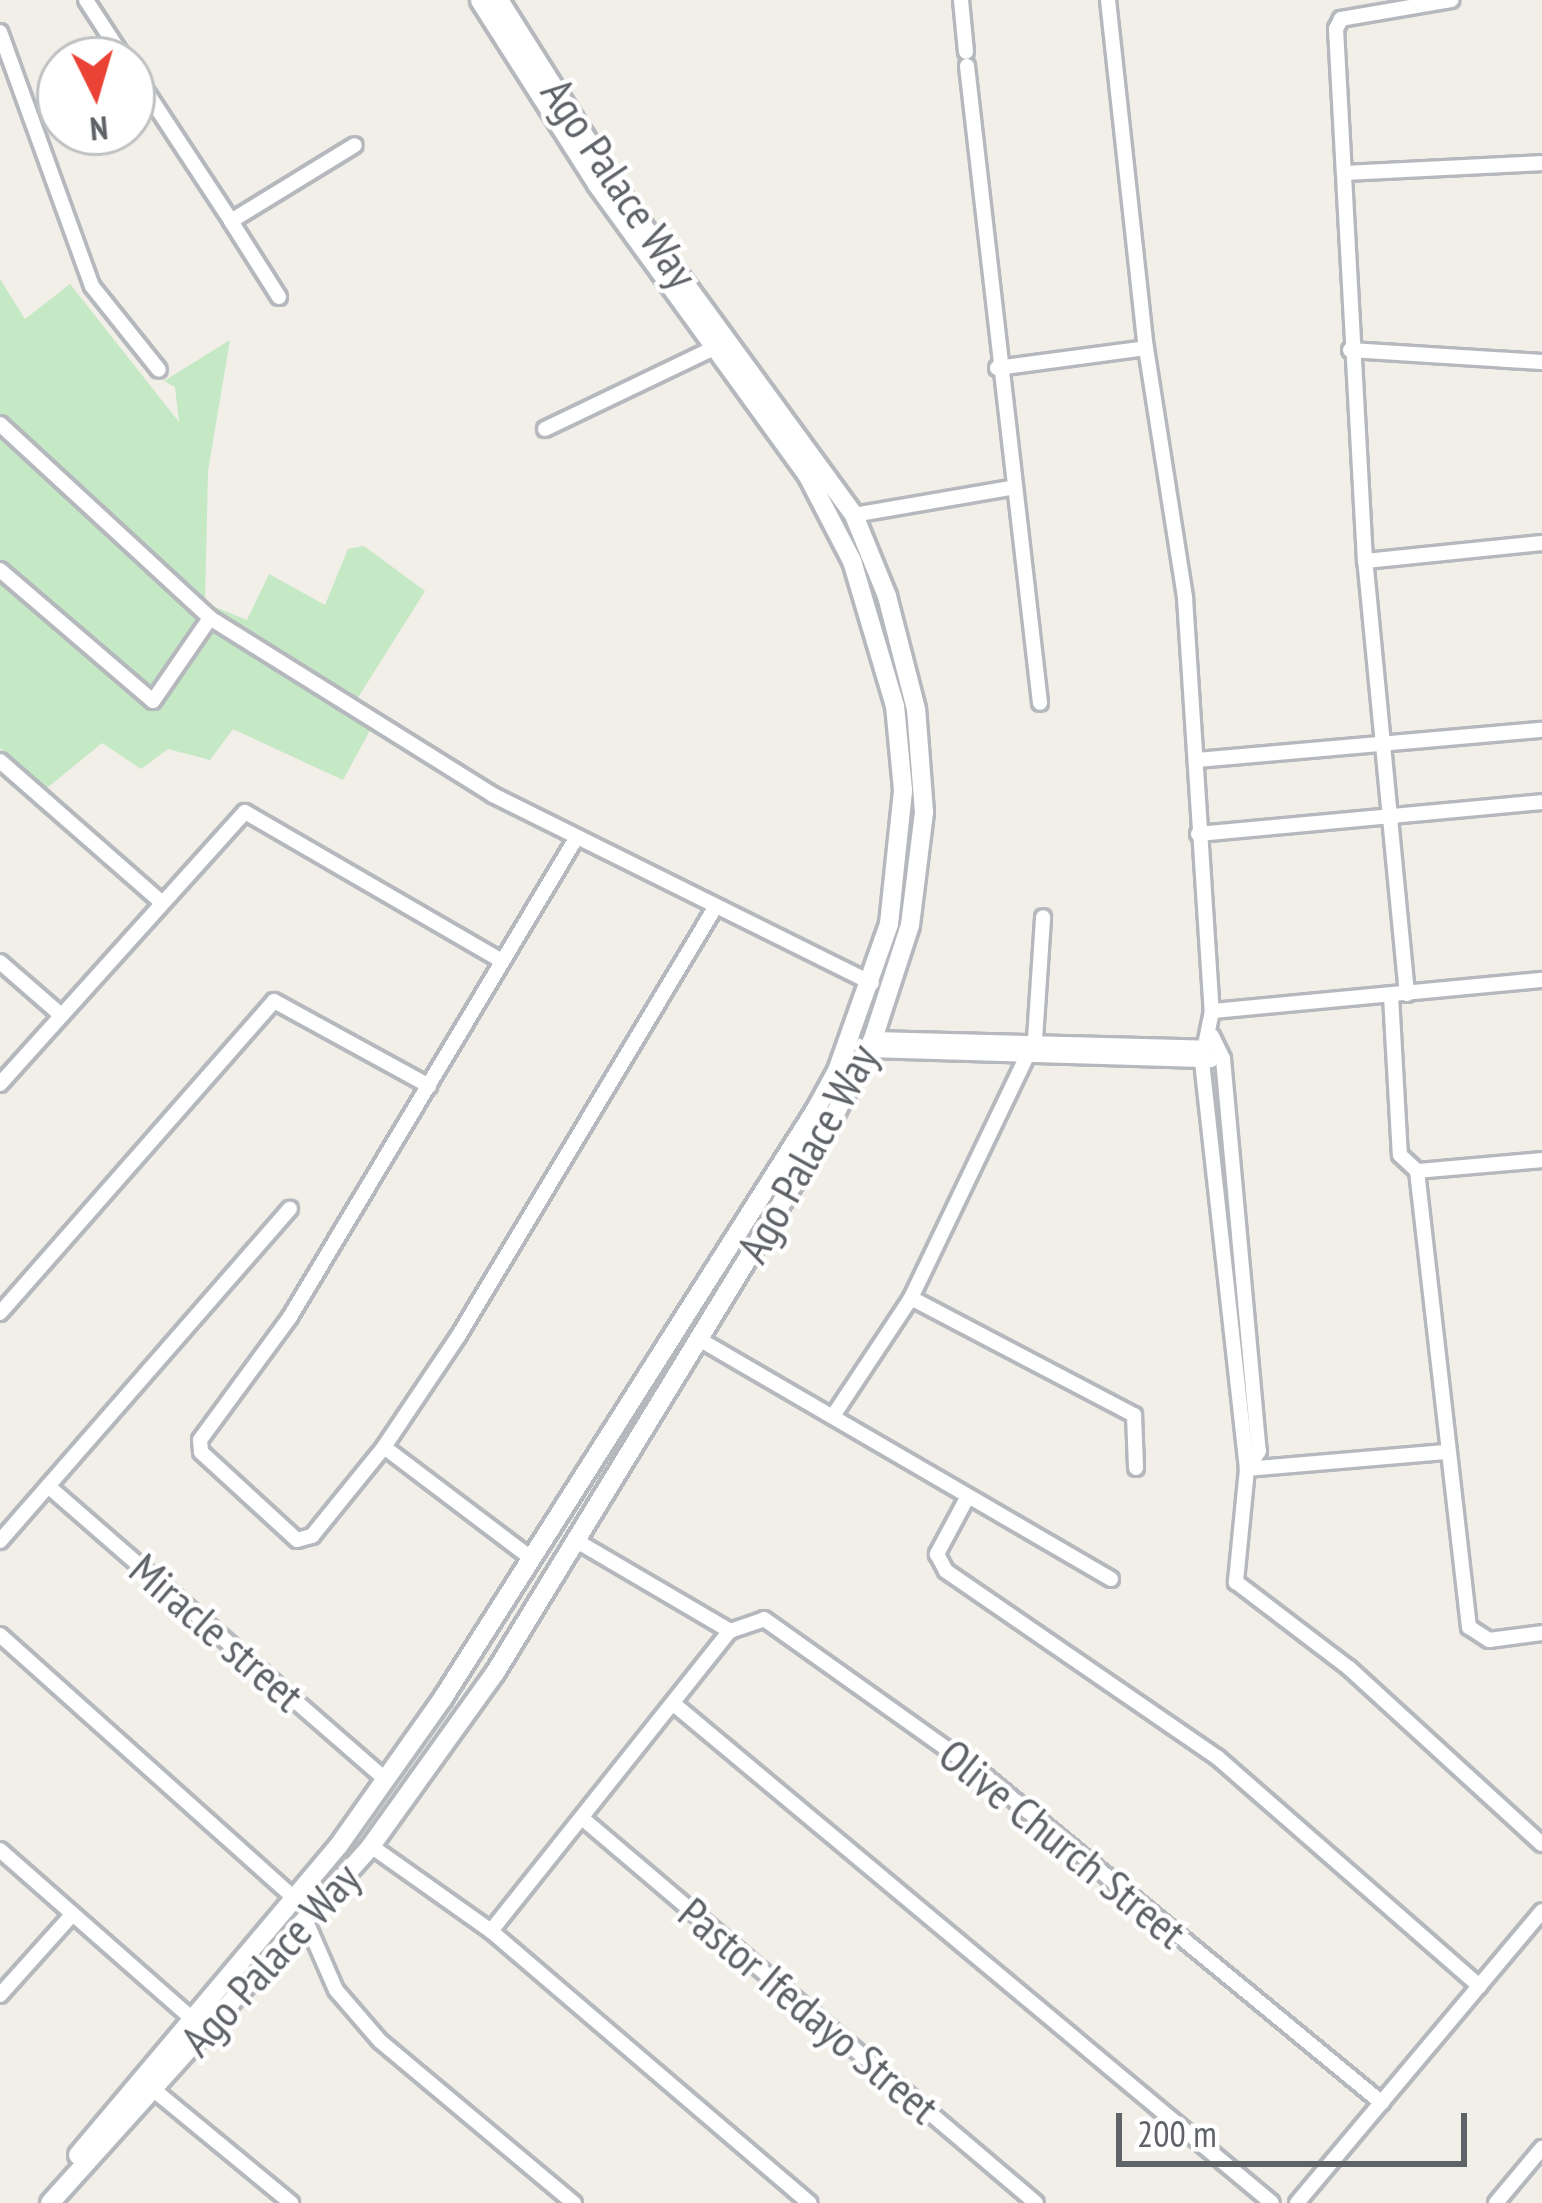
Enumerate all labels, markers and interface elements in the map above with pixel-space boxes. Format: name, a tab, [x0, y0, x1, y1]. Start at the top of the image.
north arrow	[36, 36, 156, 156]
street label: Ago Palace Way	[530, 68, 710, 298]
text: N	[88, 107, 110, 152]
street label: Ago Palace Way	[725, 1034, 889, 1272]
street label: Miracle street	[119, 1542, 315, 1722]
street label: Olive Church Street	[929, 1727, 1197, 1959]
street label: Ago Palace Way	[169, 1851, 371, 2067]
street label: Pastor Ifedayo Street	[668, 1886, 950, 2134]
scale bar	[1122, 2089, 1473, 2163]
text: 200 m	[1137, 2110, 1217, 2157]

